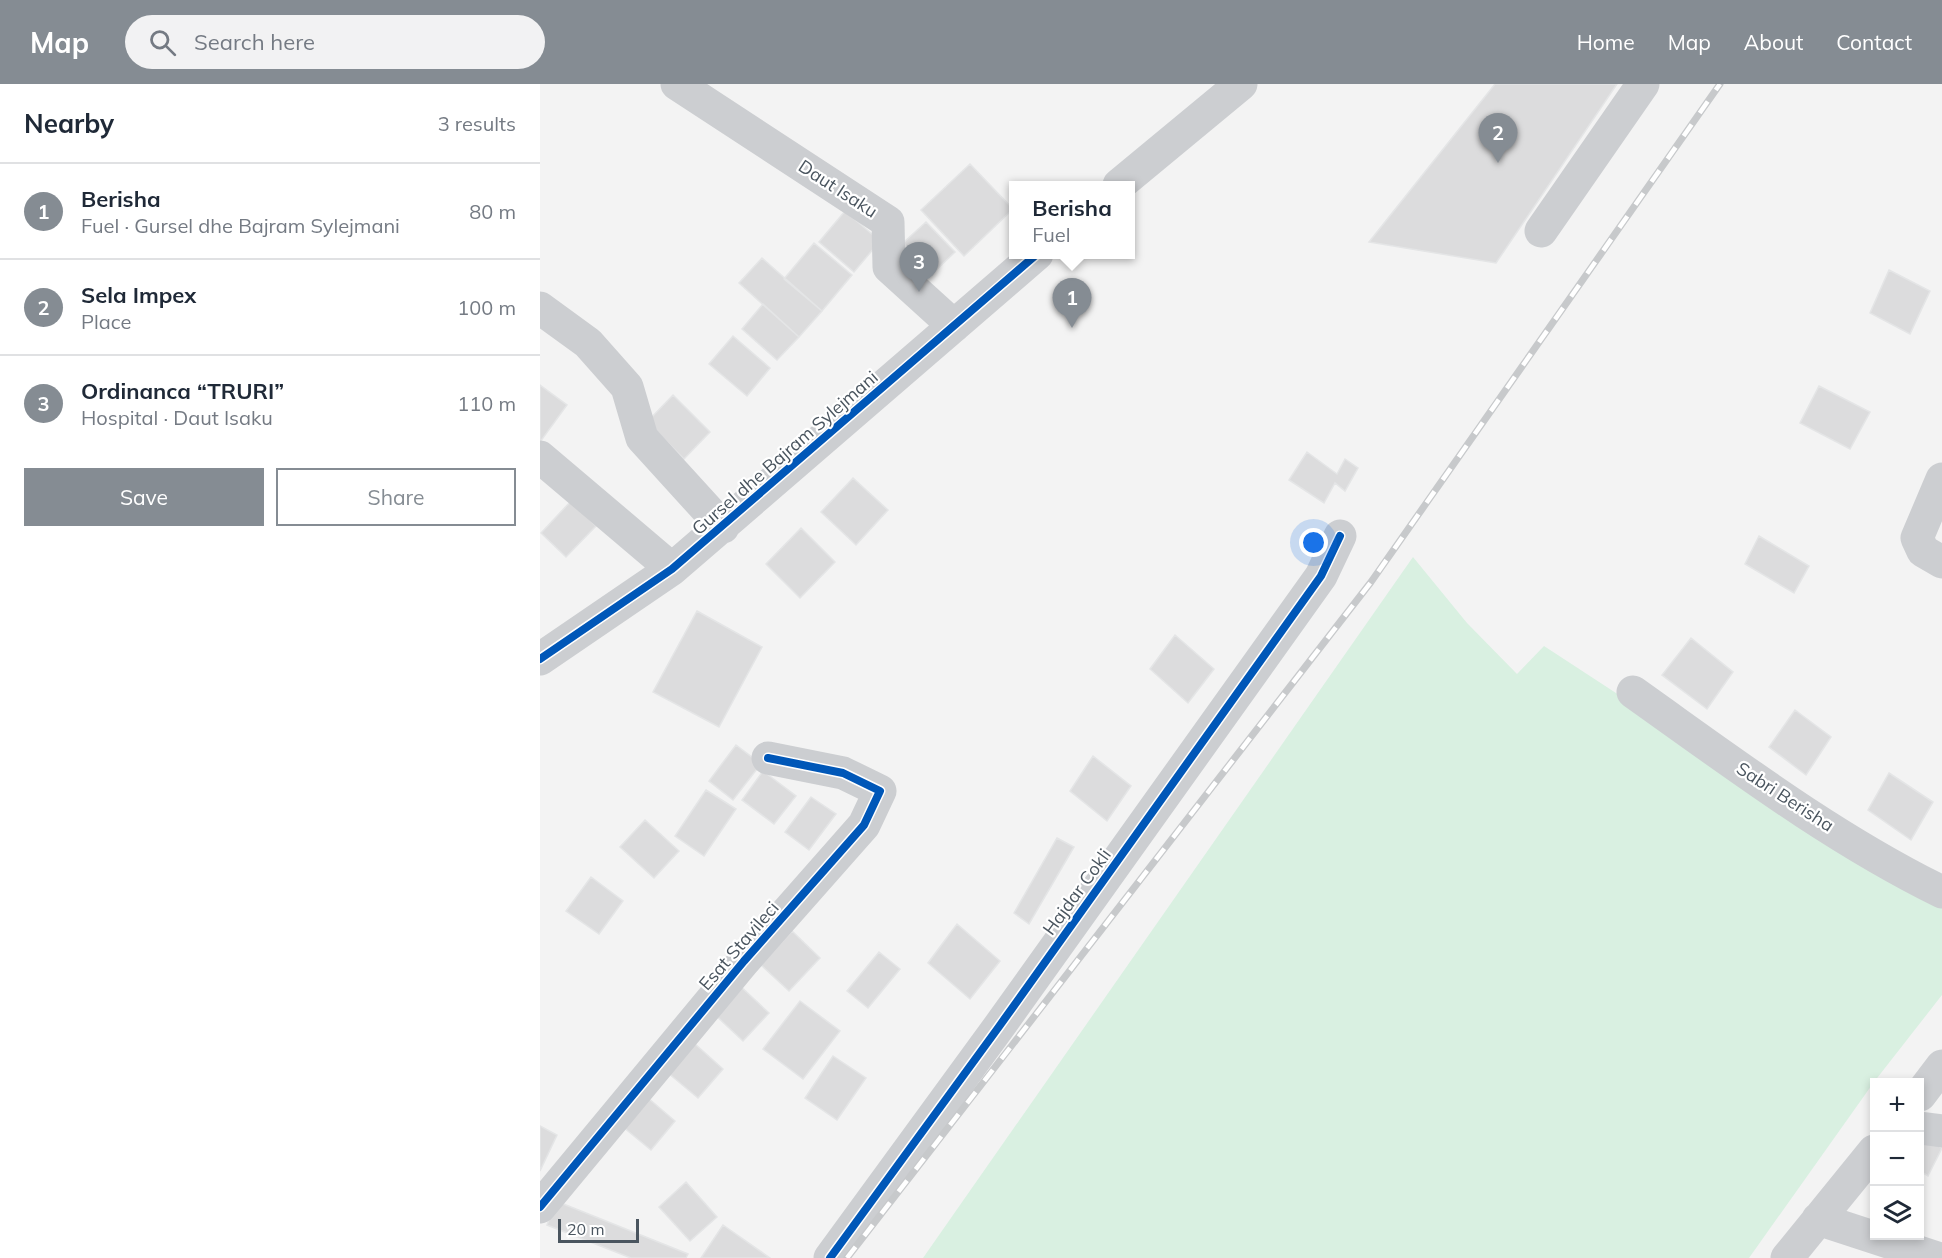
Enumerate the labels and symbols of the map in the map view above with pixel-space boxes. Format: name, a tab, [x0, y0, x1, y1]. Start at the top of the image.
pin: 2	[1478, 113, 1518, 163]
street label: Daut Isaku	[794, 155, 882, 223]
pin: 3	[900, 242, 938, 292]
pin: 1	[1052, 278, 1092, 328]
street label: Gursel dhe Bajram Sylejmani	[687, 366, 882, 540]
your location	[1299, 528, 1328, 557]
street label: Sabri Berisha	[1732, 757, 1838, 837]
street label: Hajdar Cokli	[1037, 844, 1116, 940]
street label: Esat Stavileci	[694, 896, 784, 995]
scale bar	[558, 1216, 639, 1244]

